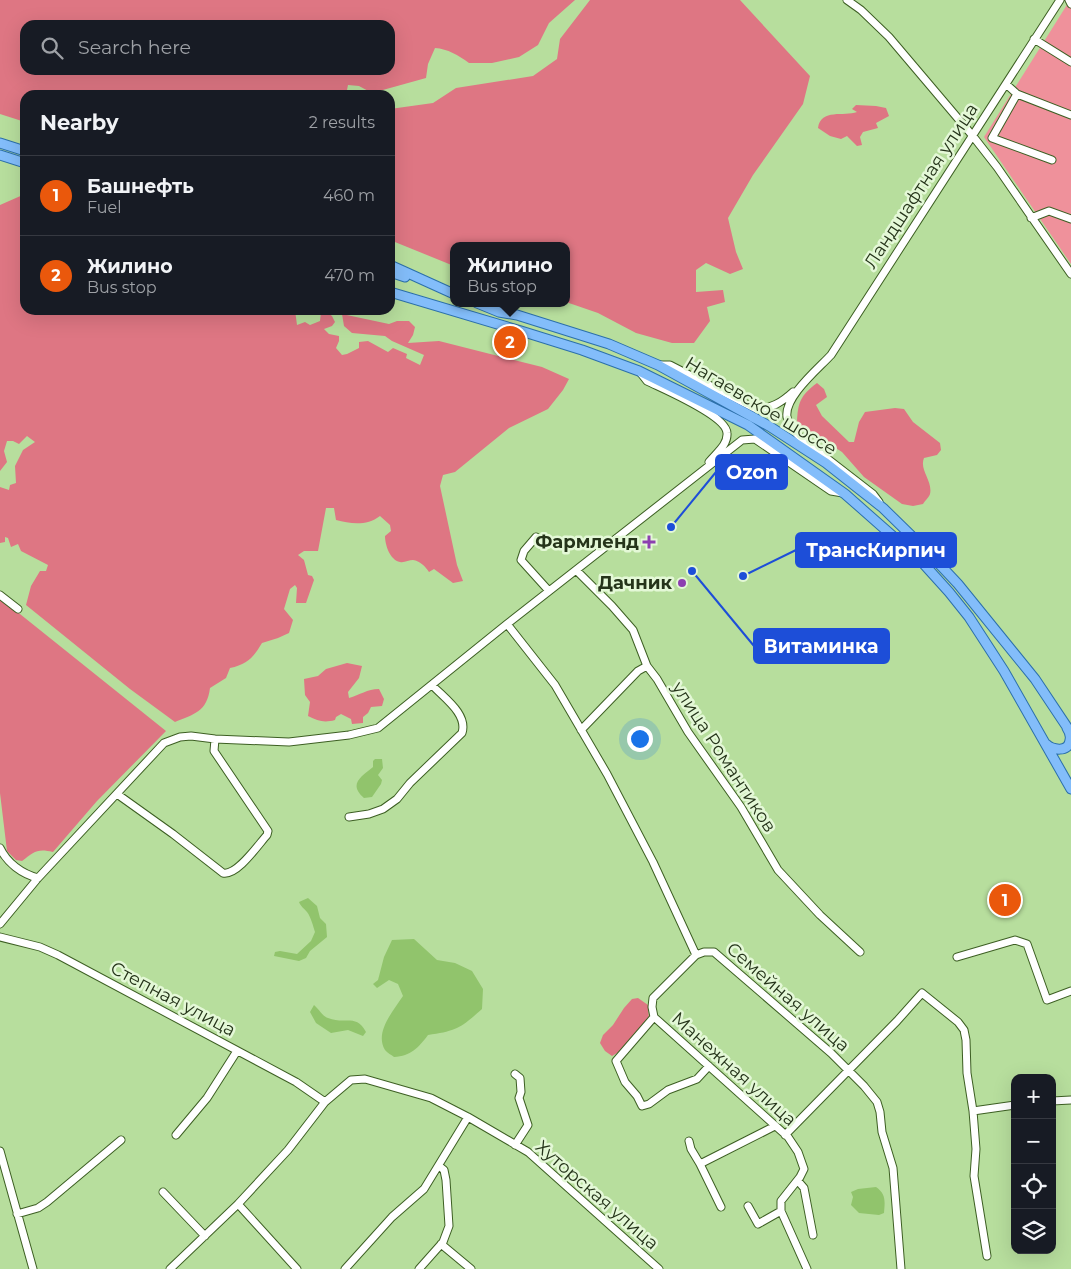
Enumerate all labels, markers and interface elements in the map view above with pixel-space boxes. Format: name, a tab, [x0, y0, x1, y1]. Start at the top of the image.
search box	[20, 20, 395, 75]
icon: search	[38, 34, 66, 62]
text: Search here	[78, 36, 191, 59]
street label: Ландшафтная улица	[859, 99, 983, 273]
text: Nearby	[40, 110, 119, 135]
text: 2 results	[309, 113, 375, 132]
text: Башнефть	[87, 175, 194, 198]
text: 1	[53, 186, 59, 205]
text: 460 m	[323, 186, 375, 205]
text: Fuel	[87, 198, 122, 217]
popup	[450, 242, 570, 307]
text: Жилино	[467, 254, 553, 277]
text: Жилино	[87, 255, 173, 278]
text: 2	[51, 266, 61, 285]
text: 470 m	[324, 266, 375, 285]
text: Bus stop	[467, 277, 537, 296]
text: Bus stop	[87, 278, 157, 297]
pin: 2	[494, 323, 526, 361]
street label: Нагаевское шоссе	[681, 352, 841, 460]
callout: Ozon	[716, 455, 787, 489]
text: Ozon	[726, 461, 778, 484]
place label: Фармленд	[535, 531, 639, 553]
callout: ТрансКирпич	[796, 533, 956, 567]
marker: Фармленд	[643, 536, 655, 548]
text: ТрансКирпич	[806, 539, 946, 562]
place label: Дачник	[598, 572, 672, 594]
marker: Дачник	[676, 577, 688, 589]
callout: Витаминка	[754, 629, 889, 663]
text: Витаминка	[764, 635, 878, 658]
street label: улица Романтиков	[667, 677, 781, 836]
your location	[627, 726, 653, 752]
pin: 1	[989, 881, 1021, 919]
street label: Семейная улица	[722, 938, 854, 1056]
street label: Степная улица	[107, 957, 239, 1041]
street label: Манежная улица	[667, 1007, 801, 1131]
map controls	[1011, 1074, 1056, 1254]
button: +	[1011, 1074, 1056, 1119]
button: −	[1011, 1119, 1056, 1164]
street label: Хуторская улица	[531, 1136, 663, 1254]
button: locate	[1011, 1164, 1056, 1209]
button: layers	[1011, 1209, 1056, 1254]

